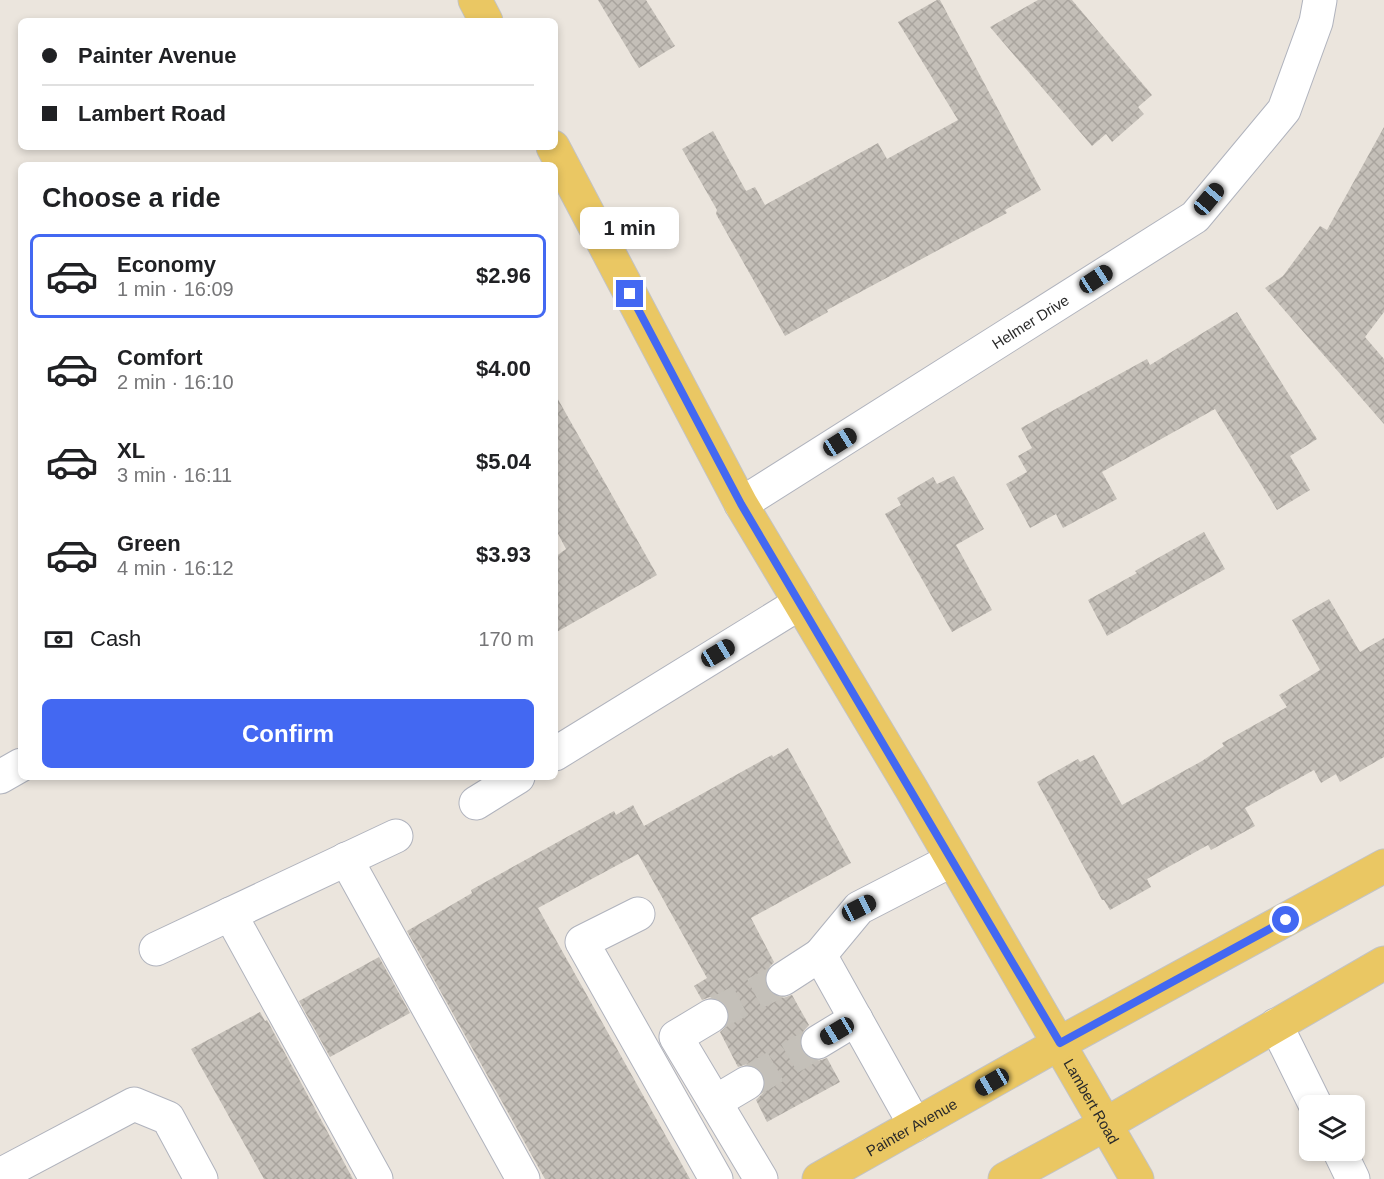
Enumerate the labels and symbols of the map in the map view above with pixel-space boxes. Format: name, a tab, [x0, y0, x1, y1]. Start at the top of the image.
car	[1191, 179, 1227, 219]
callout: 1 min	[580, 207, 680, 249]
car	[1076, 262, 1116, 296]
route end	[616, 280, 643, 307]
street label: Helmer Drive	[989, 291, 1072, 352]
car	[820, 425, 860, 459]
car	[698, 636, 738, 670]
car	[839, 892, 879, 924]
route start	[1272, 906, 1299, 933]
car	[817, 1014, 857, 1048]
street label: Lambert Road	[1061, 1056, 1123, 1146]
car	[972, 1065, 1012, 1099]
street label: Painter Avenue	[863, 1095, 960, 1159]

